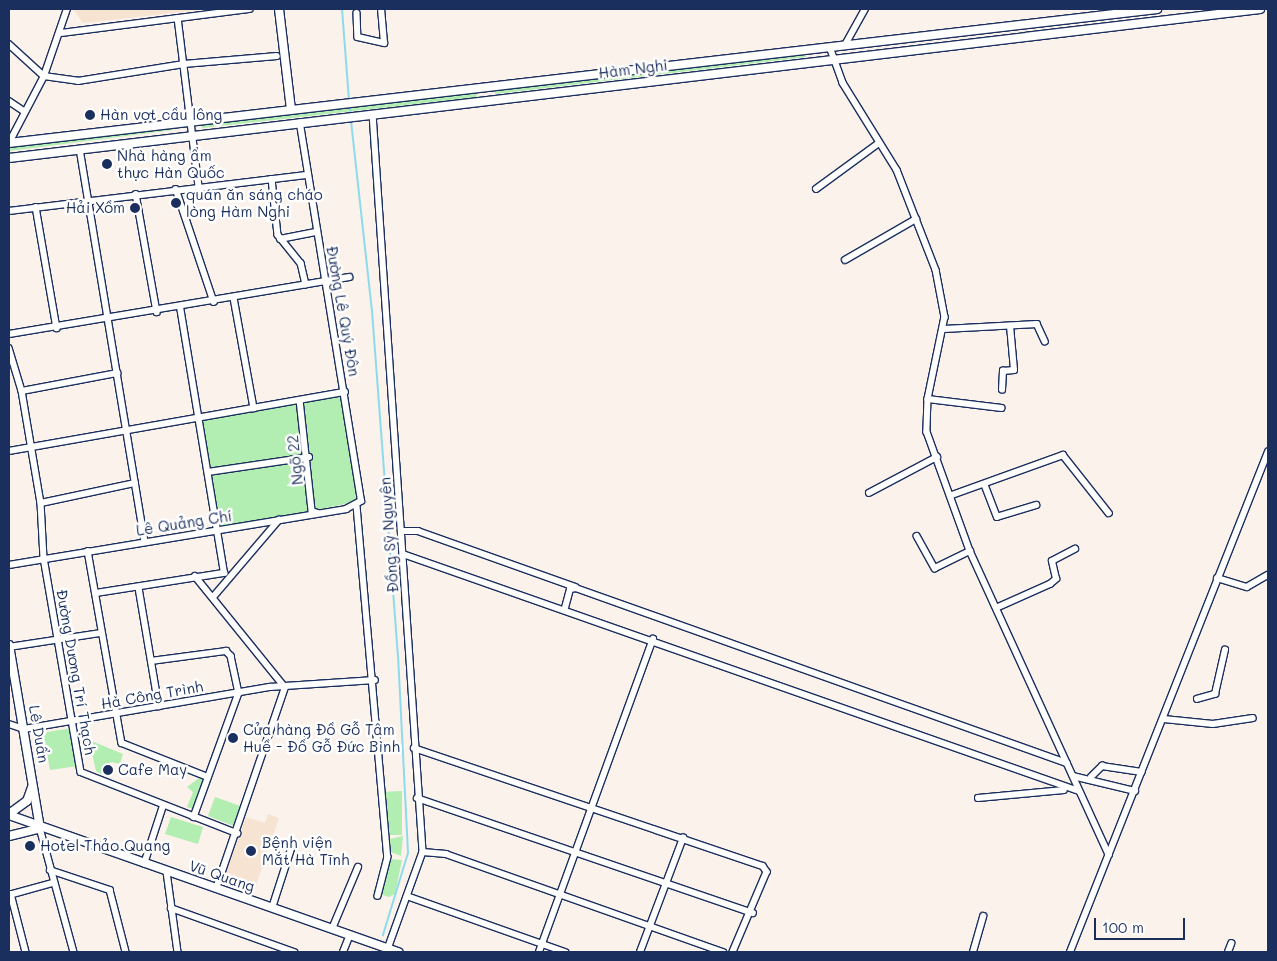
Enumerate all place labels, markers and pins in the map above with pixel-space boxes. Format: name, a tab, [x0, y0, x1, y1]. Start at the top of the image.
place label: Hàn vợt cầu lông	[100, 106, 222, 124]
marker: Hàn vợt cầu lông	[84, 109, 96, 121]
place label: Nhà hàng ẩm thực Hàn Quốc	[117, 146, 225, 181]
marker: Nhà hàng ẩm thực Hàn Quốc	[101, 158, 113, 170]
place label: quán ăn sáng cháo lòng Hàm Nghi	[186, 185, 323, 220]
marker: quán ăn sáng cháo lòng Hàm Nghi	[170, 197, 182, 209]
place label: Hải Xồm	[66, 199, 125, 217]
marker: Hải Xồm	[129, 202, 141, 214]
place label: Cửa hàng Đồ Gỗ Tâm Huề - Đồ Gỗ Đức Bình	[243, 720, 400, 755]
marker: Cửa hàng Đồ Gỗ Tâm Huề - Đồ Gỗ Đức Bình	[227, 732, 239, 744]
place label: Cafe May	[118, 761, 187, 779]
marker: Cafe May	[102, 764, 114, 776]
place label: Bệnh viện Mắt Hà Tĩnh	[262, 833, 349, 868]
place label: Hotel Thảo Quang	[40, 837, 170, 855]
marker: Hotel Thảo Quang	[24, 840, 36, 852]
marker: Bệnh viện Mắt Hà Tĩnh	[244, 844, 258, 858]

